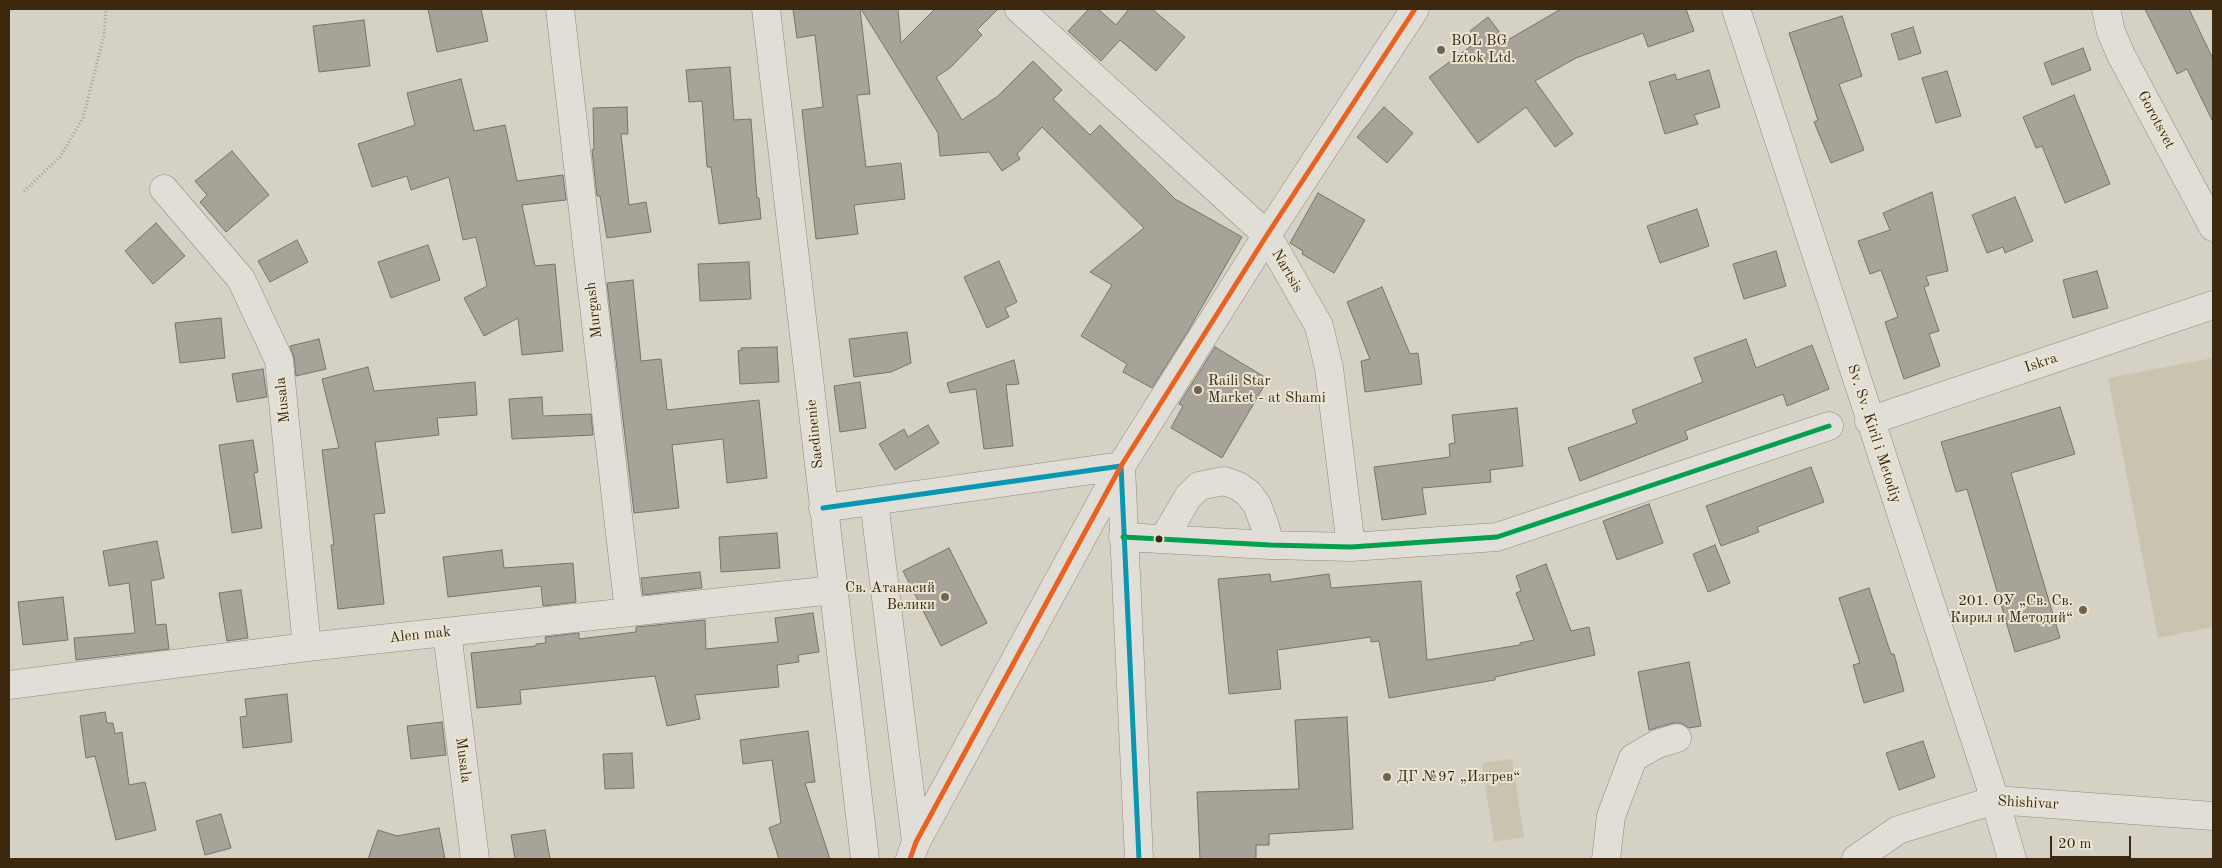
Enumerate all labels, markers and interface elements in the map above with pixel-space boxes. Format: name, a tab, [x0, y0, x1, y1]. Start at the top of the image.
place label: BOL BG Iztok Ltd.	[1451, 32, 1516, 67]
marker: BOL BG Iztok Ltd.	[1435, 44, 1447, 56]
street label: Gorotsvet	[2133, 88, 2179, 152]
street label: Nartsis	[1267, 246, 1307, 296]
street label: Murgash	[582, 281, 606, 339]
street label: Iskra	[2022, 349, 2060, 377]
street label: Sv. Sv. Kiril i Metodiy	[1843, 362, 1905, 506]
place label: Raili Star Market - at Shami	[1208, 372, 1326, 407]
street label: Musala	[272, 376, 294, 424]
marker: Raili Star Market - at Shami	[1192, 384, 1204, 396]
street label: Saedinenie	[802, 398, 828, 470]
unlabelled marker	[1154, 534, 1164, 544]
place label: Св. Атанасий Велики	[845, 579, 935, 614]
marker: Св. Атанасий Велики	[939, 591, 951, 603]
place label: 201. ОУ „Св. Св. Кирил и Методий“	[1950, 592, 2073, 627]
marker: 201. ОУ „Св. Св. Кирил и Методий“	[2077, 604, 2089, 616]
street label: Alen mak	[388, 623, 452, 647]
street label: Musala	[451, 736, 475, 784]
place label: ДГ №97 „Изгрев“	[1397, 768, 1520, 786]
marker: ДГ №97 „Изгрев“	[1381, 771, 1393, 783]
street label: Shishivar	[1997, 792, 2059, 814]
scale bar	[2052, 826, 2133, 858]
text: 20 m	[2058, 837, 2092, 852]

